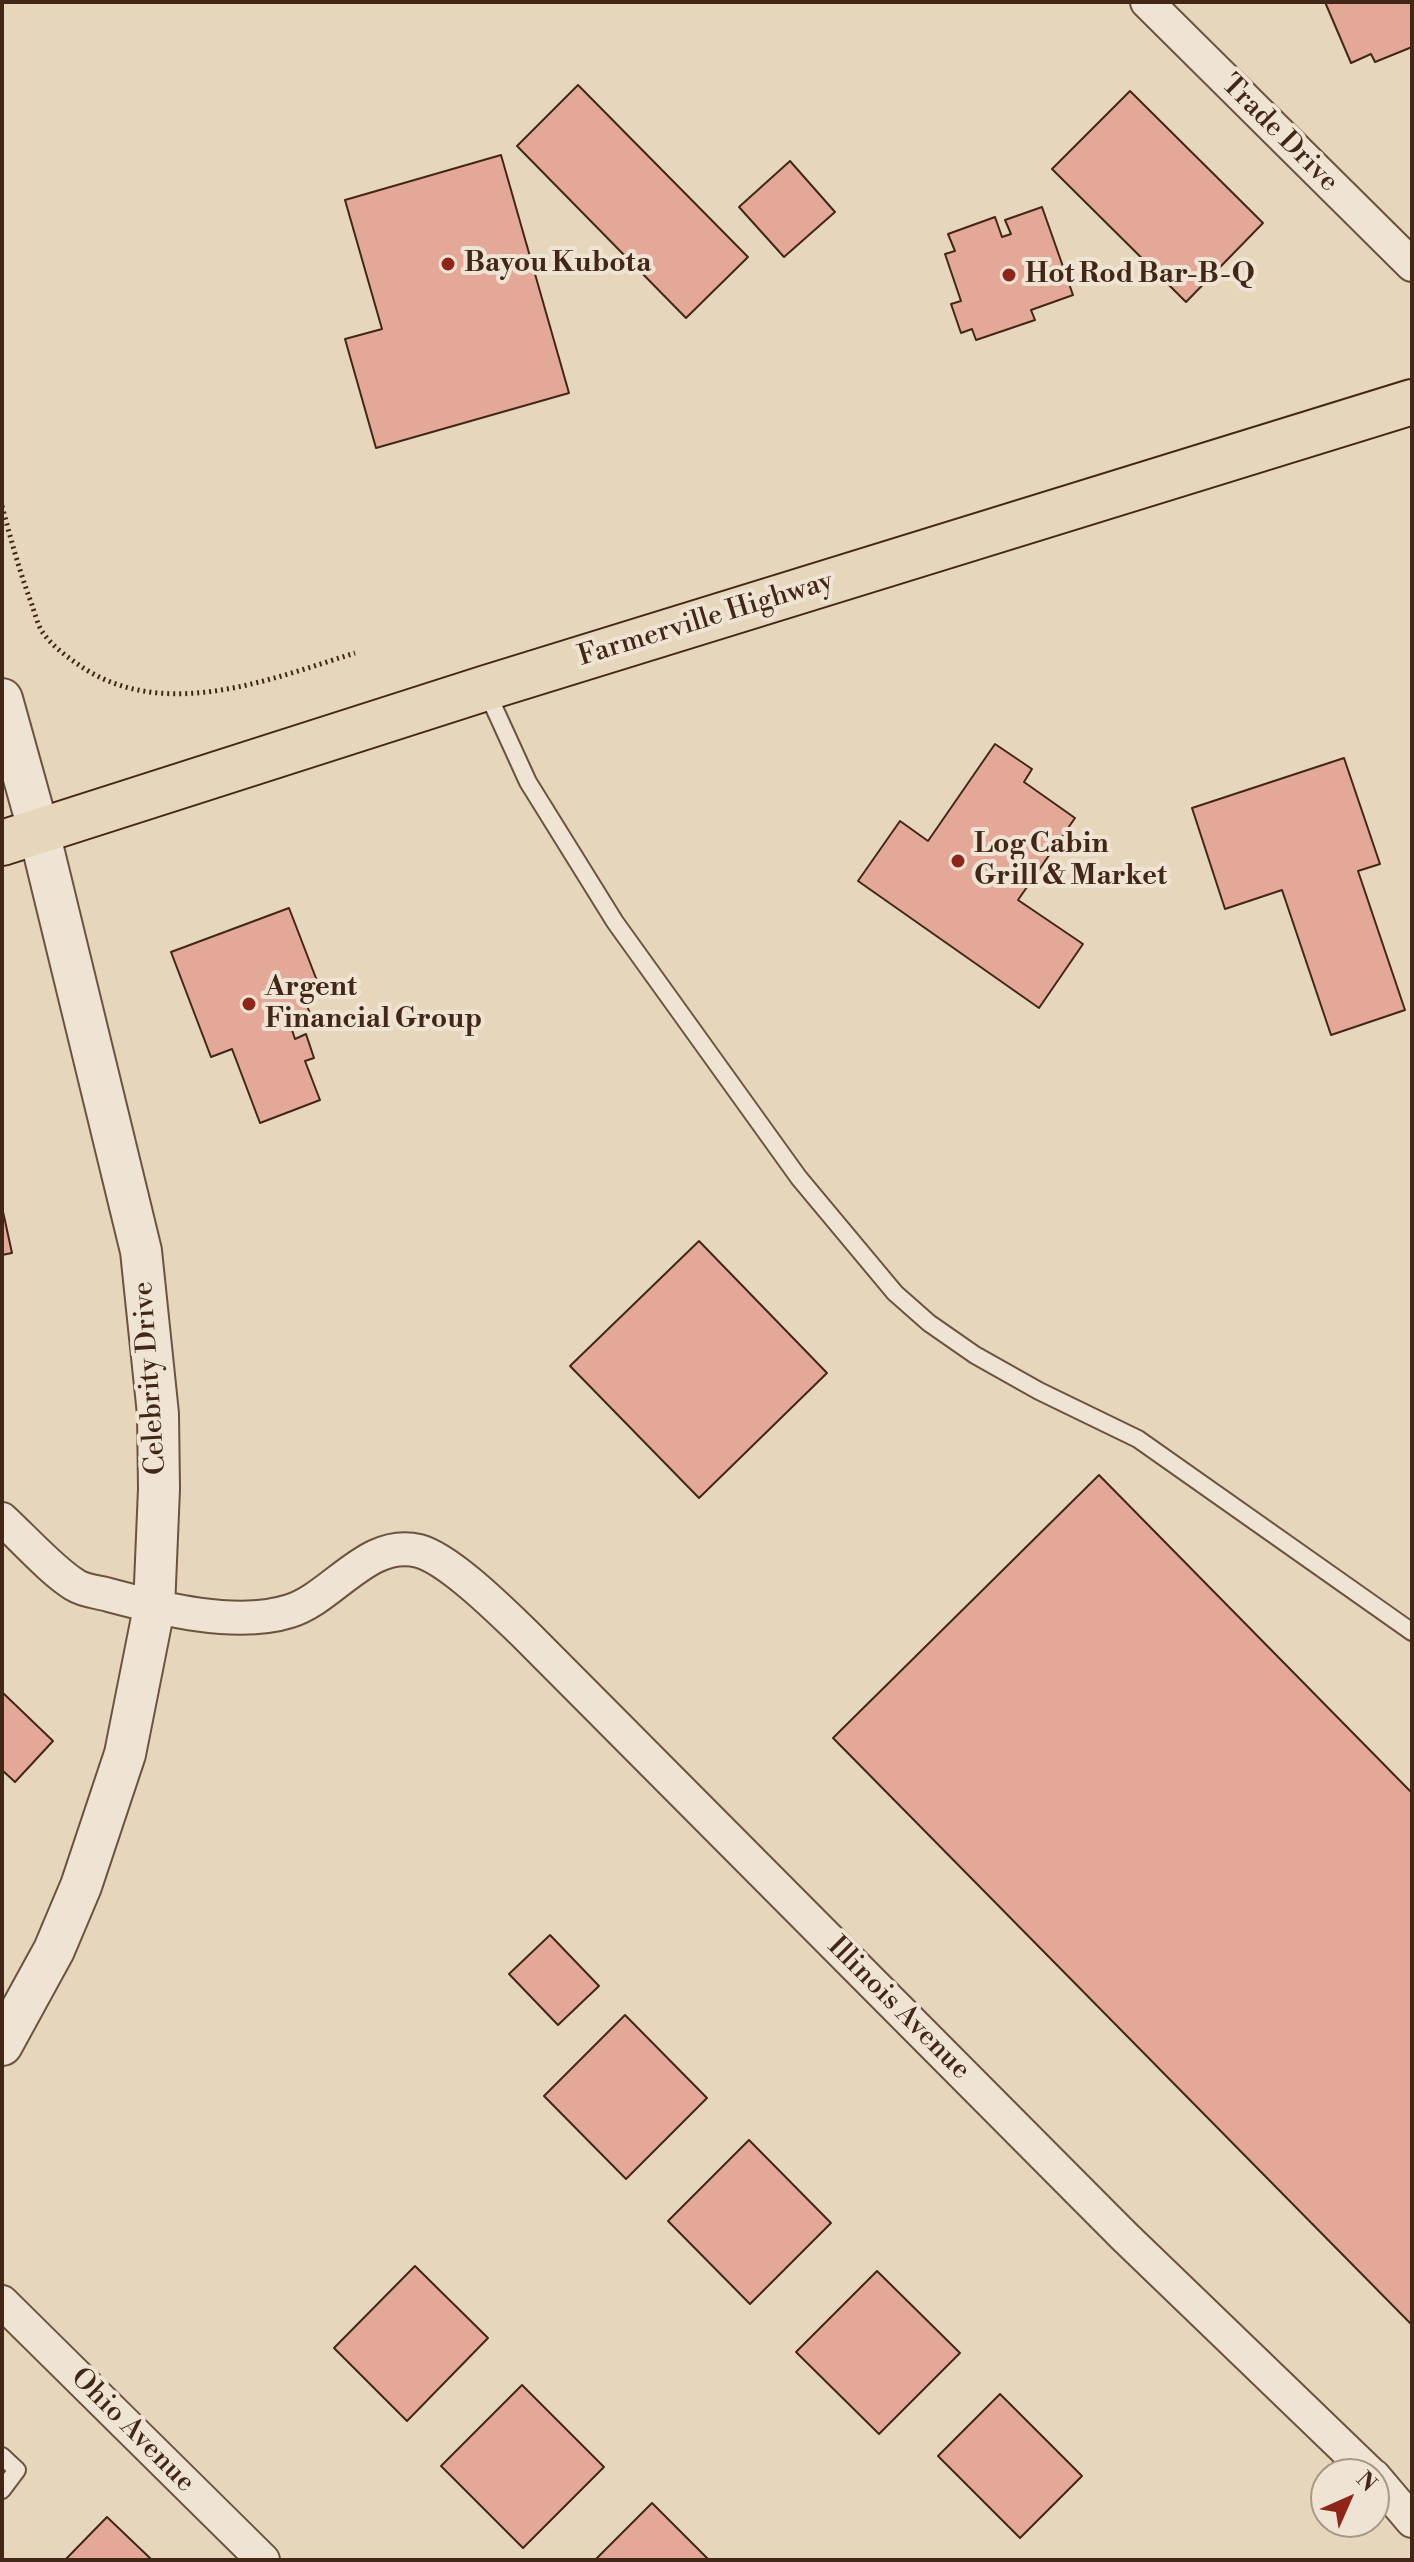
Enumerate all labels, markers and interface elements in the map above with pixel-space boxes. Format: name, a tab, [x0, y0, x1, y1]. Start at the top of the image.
street label: Trade Drive	[1213, 68, 1345, 200]
place label: Bayou Kubota	[464, 247, 651, 281]
marker: Bayou Kubota	[439, 255, 457, 273]
place label: Hot Rod Bar-B-Q	[1025, 258, 1255, 292]
marker: Hot Rod Bar-B-Q	[1000, 266, 1018, 284]
street label: Farmerville Highway	[575, 565, 837, 675]
place label: Log Cabin Grill & Market	[974, 828, 1167, 894]
marker: Log Cabin Grill & Market	[949, 852, 967, 870]
place label: Argent Financial Group	[265, 971, 482, 1037]
marker: Argent Financial Group	[240, 995, 258, 1013]
street label: Celebrity Drive	[127, 1280, 175, 1476]
street label: Illinois Avenue	[820, 1931, 976, 2087]
street label: Ohio Avenue	[63, 2362, 201, 2500]
north arrow	[1310, 2458, 1390, 2538]
text: N	[1350, 2466, 1382, 2498]

